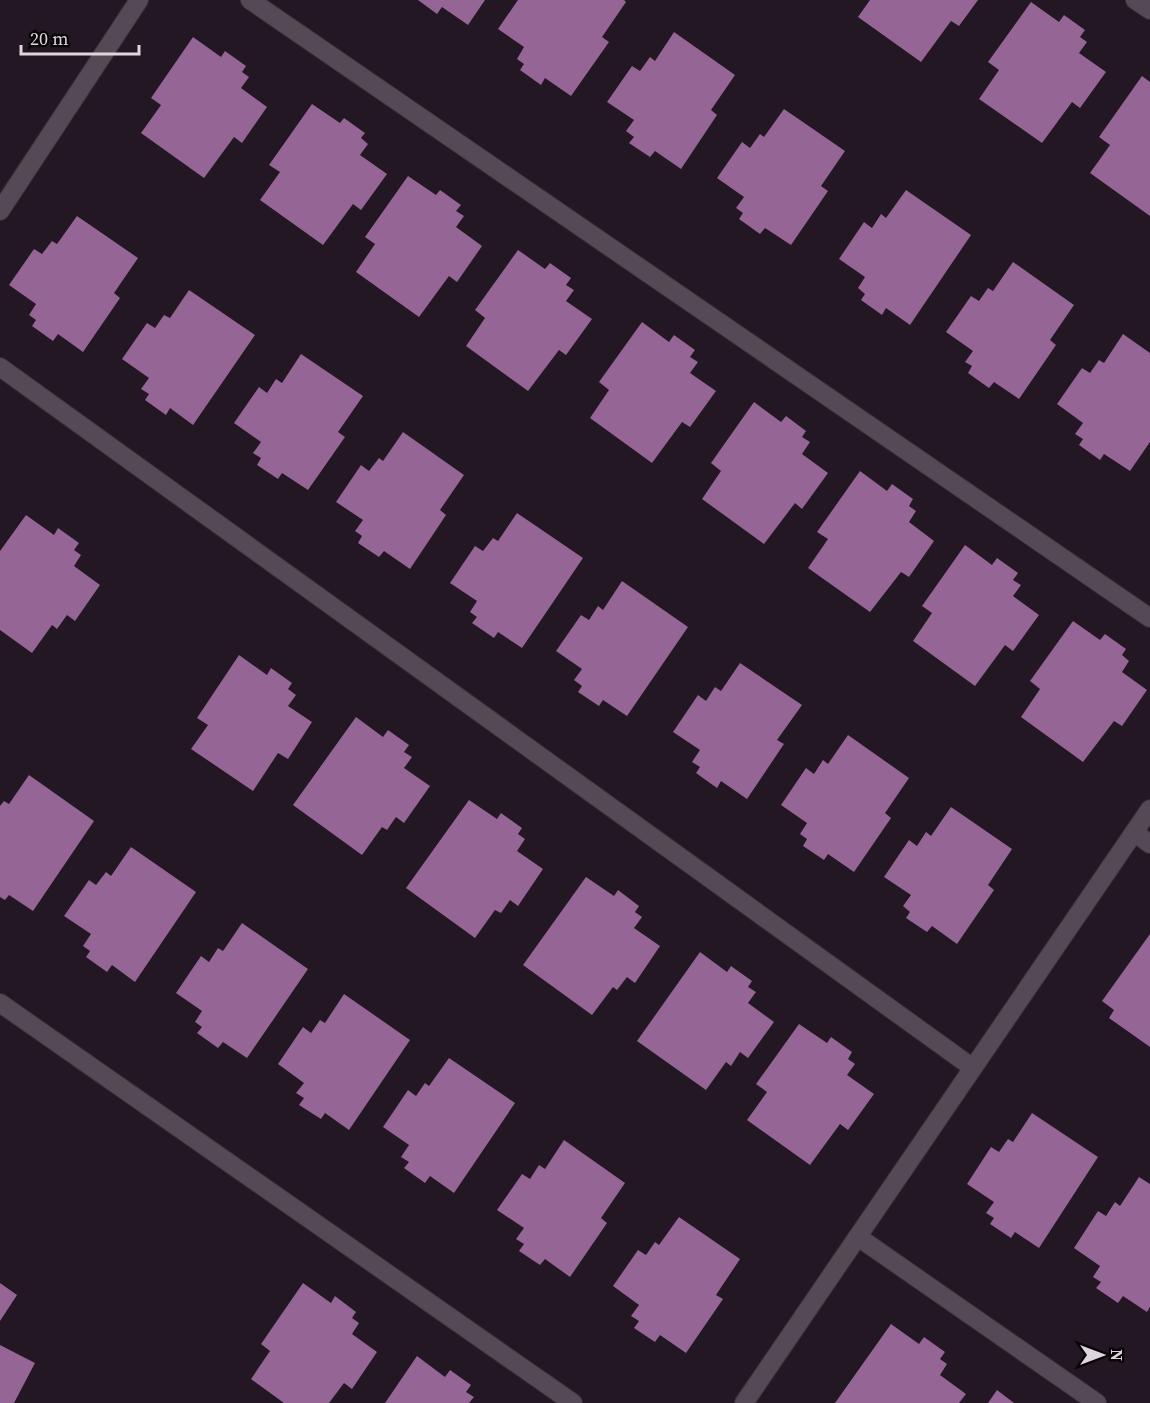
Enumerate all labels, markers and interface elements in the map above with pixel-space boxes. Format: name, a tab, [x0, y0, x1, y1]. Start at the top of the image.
scale bar	[21, 18, 140, 56]
text: 20 m	[30, 26, 68, 51]
north arrow	[1072, 1325, 1132, 1385]
text: N	[1106, 1349, 1128, 1361]

